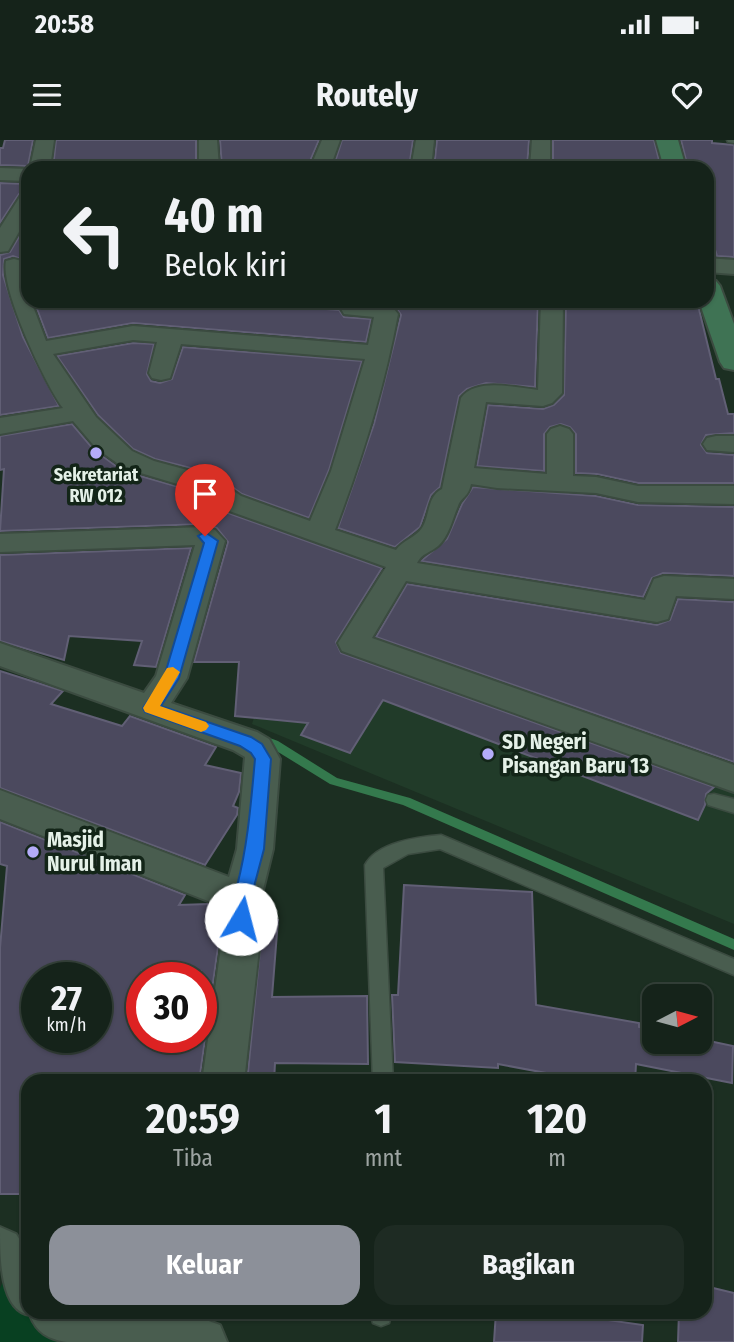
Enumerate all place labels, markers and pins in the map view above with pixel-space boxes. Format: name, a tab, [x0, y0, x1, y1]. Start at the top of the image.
marker: Sekretariat RW 012	[88, 445, 104, 461]
place label: Sekretariat RW 012	[54, 464, 139, 507]
pin	[175, 464, 235, 536]
place label: SD Negeri Pisangan Baru 13	[502, 729, 649, 779]
marker: SD Negeri Pisangan Baru 13	[480, 746, 496, 762]
place label: Masjid Nurul Iman	[47, 827, 142, 877]
marker: Masjid Nurul Iman	[25, 844, 41, 860]

